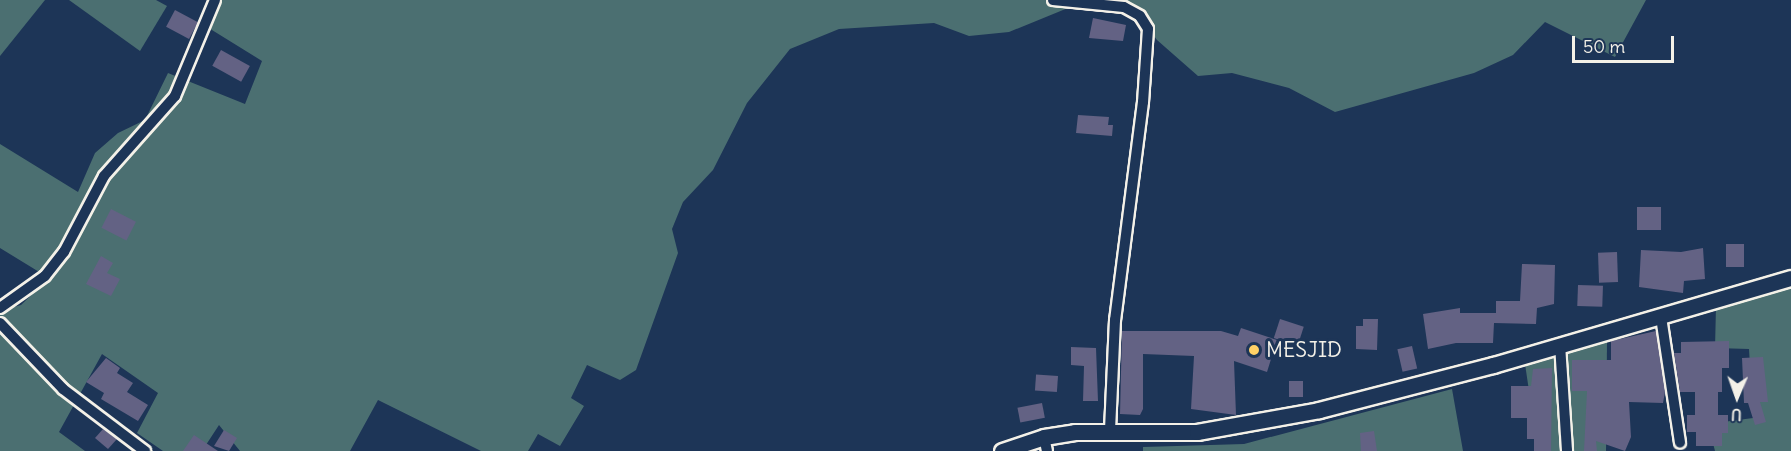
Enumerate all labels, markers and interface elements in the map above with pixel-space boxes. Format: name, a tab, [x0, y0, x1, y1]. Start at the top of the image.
scale bar	[1575, 24, 1677, 62]
text: 50 m	[1583, 35, 1625, 58]
place label: MESJID	[1266, 337, 1342, 363]
marker: MESJID	[1247, 343, 1261, 357]
north arrow	[1707, 367, 1767, 427]
text: U	[1731, 405, 1742, 425]

